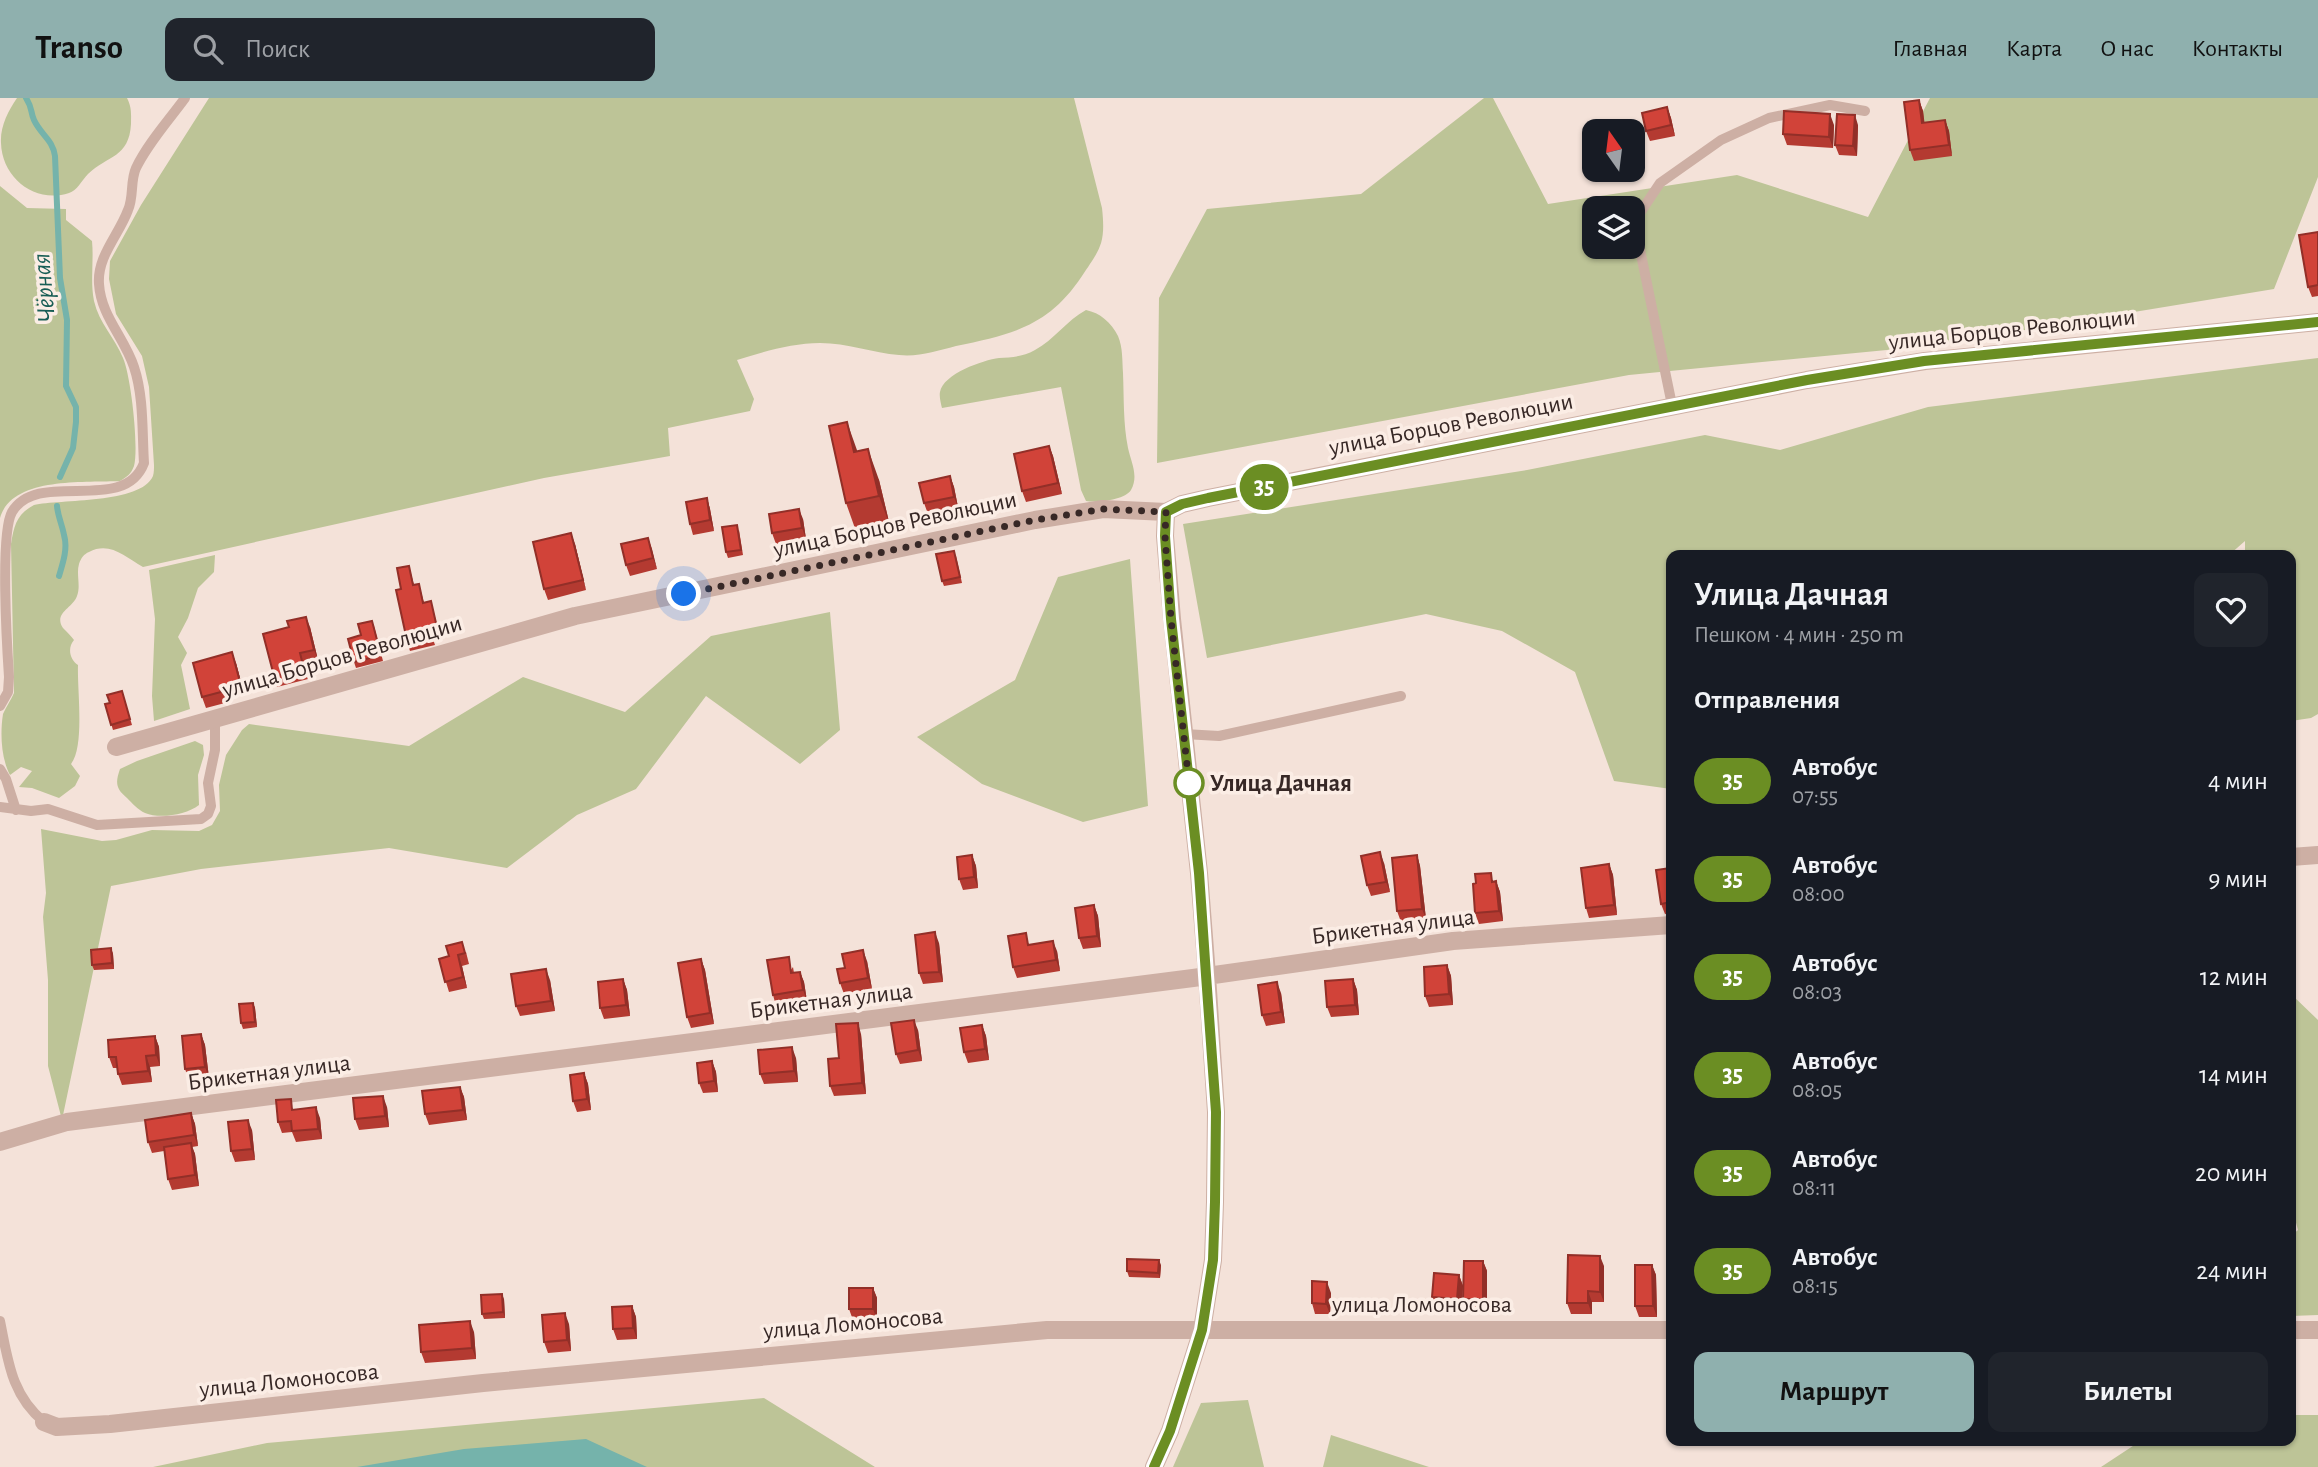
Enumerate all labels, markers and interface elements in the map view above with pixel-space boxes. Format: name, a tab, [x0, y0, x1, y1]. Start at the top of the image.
search box	[165, 18, 655, 81]
icon: search	[189, 30, 227, 68]
text: Transo	[35, 32, 123, 65]
text: Поиск	[245, 36, 310, 62]
text: Главная	[1893, 37, 1968, 61]
text: Карта	[2006, 37, 2062, 61]
text: О нас	[2100, 37, 2154, 61]
text: Контакты	[2192, 37, 2283, 61]
north arrow	[1582, 119, 1645, 182]
map controls	[1582, 119, 1645, 259]
button: layers	[1582, 196, 1645, 259]
water label: Чёрная	[28, 252, 60, 324]
street label: улица Борцов Революции	[1887, 305, 2137, 355]
street label: улица Борцов Революции	[1326, 390, 1575, 461]
line badge: 35	[1232, 464, 1296, 510]
text: 35	[1254, 475, 1274, 499]
street label: улица Борцов Революции	[770, 487, 1019, 563]
button: heart	[2194, 573, 2268, 647]
your location	[666, 576, 701, 611]
text: Улица Дачная	[1694, 579, 1889, 612]
street label: улица Борцов Революции	[219, 611, 465, 703]
text: Пешком · 4 мин · 250 m	[1694, 624, 1904, 647]
text: Отправления	[1694, 687, 1840, 713]
text: Автобус	[1792, 754, 1878, 780]
marker: Улица Дачная	[1174, 768, 1204, 798]
text: 4 мин	[2208, 768, 2268, 794]
text: 35	[1722, 769, 1743, 793]
place label: Улица Дачная	[1210, 772, 1352, 796]
text: 07:55	[1792, 785, 1838, 808]
text: Автобус	[1792, 852, 1878, 878]
text: 9 мин	[2208, 866, 2268, 892]
text: 35	[1722, 867, 1743, 891]
text: 08:00	[1792, 883, 1845, 906]
street label: Брикетная улица	[1310, 905, 1476, 949]
text: Автобус	[1792, 950, 1878, 976]
text: 12 мин	[2200, 964, 2268, 990]
text: 35	[1722, 965, 1743, 989]
street label: Брикетная улица	[748, 979, 914, 1023]
text: 08:03	[1792, 981, 1842, 1004]
text: Автобус	[1792, 1048, 1878, 1074]
street label: Брикетная улица	[186, 1051, 352, 1095]
text: 14 мин	[2199, 1062, 2268, 1088]
text: 35	[1722, 1063, 1743, 1087]
text: 08:05	[1792, 1079, 1842, 1102]
text: Автобус	[1792, 1146, 1878, 1172]
text: 20 мин	[2195, 1160, 2268, 1186]
text: 35	[1722, 1161, 1743, 1185]
text: 08:11	[1792, 1177, 1836, 1200]
text: Автобус	[1792, 1244, 1878, 1270]
text: 24 мин	[2196, 1258, 2268, 1284]
text: 35	[1722, 1259, 1743, 1283]
text: 08:15	[1792, 1275, 1838, 1298]
street label: улица Ломоносова	[1331, 1293, 1512, 1317]
street label: улица Ломоносова	[761, 1304, 944, 1344]
button: Маршрут	[1694, 1352, 1974, 1432]
button: Билеты	[1988, 1352, 2268, 1432]
street label: улица Ломоносова	[197, 1360, 380, 1402]

